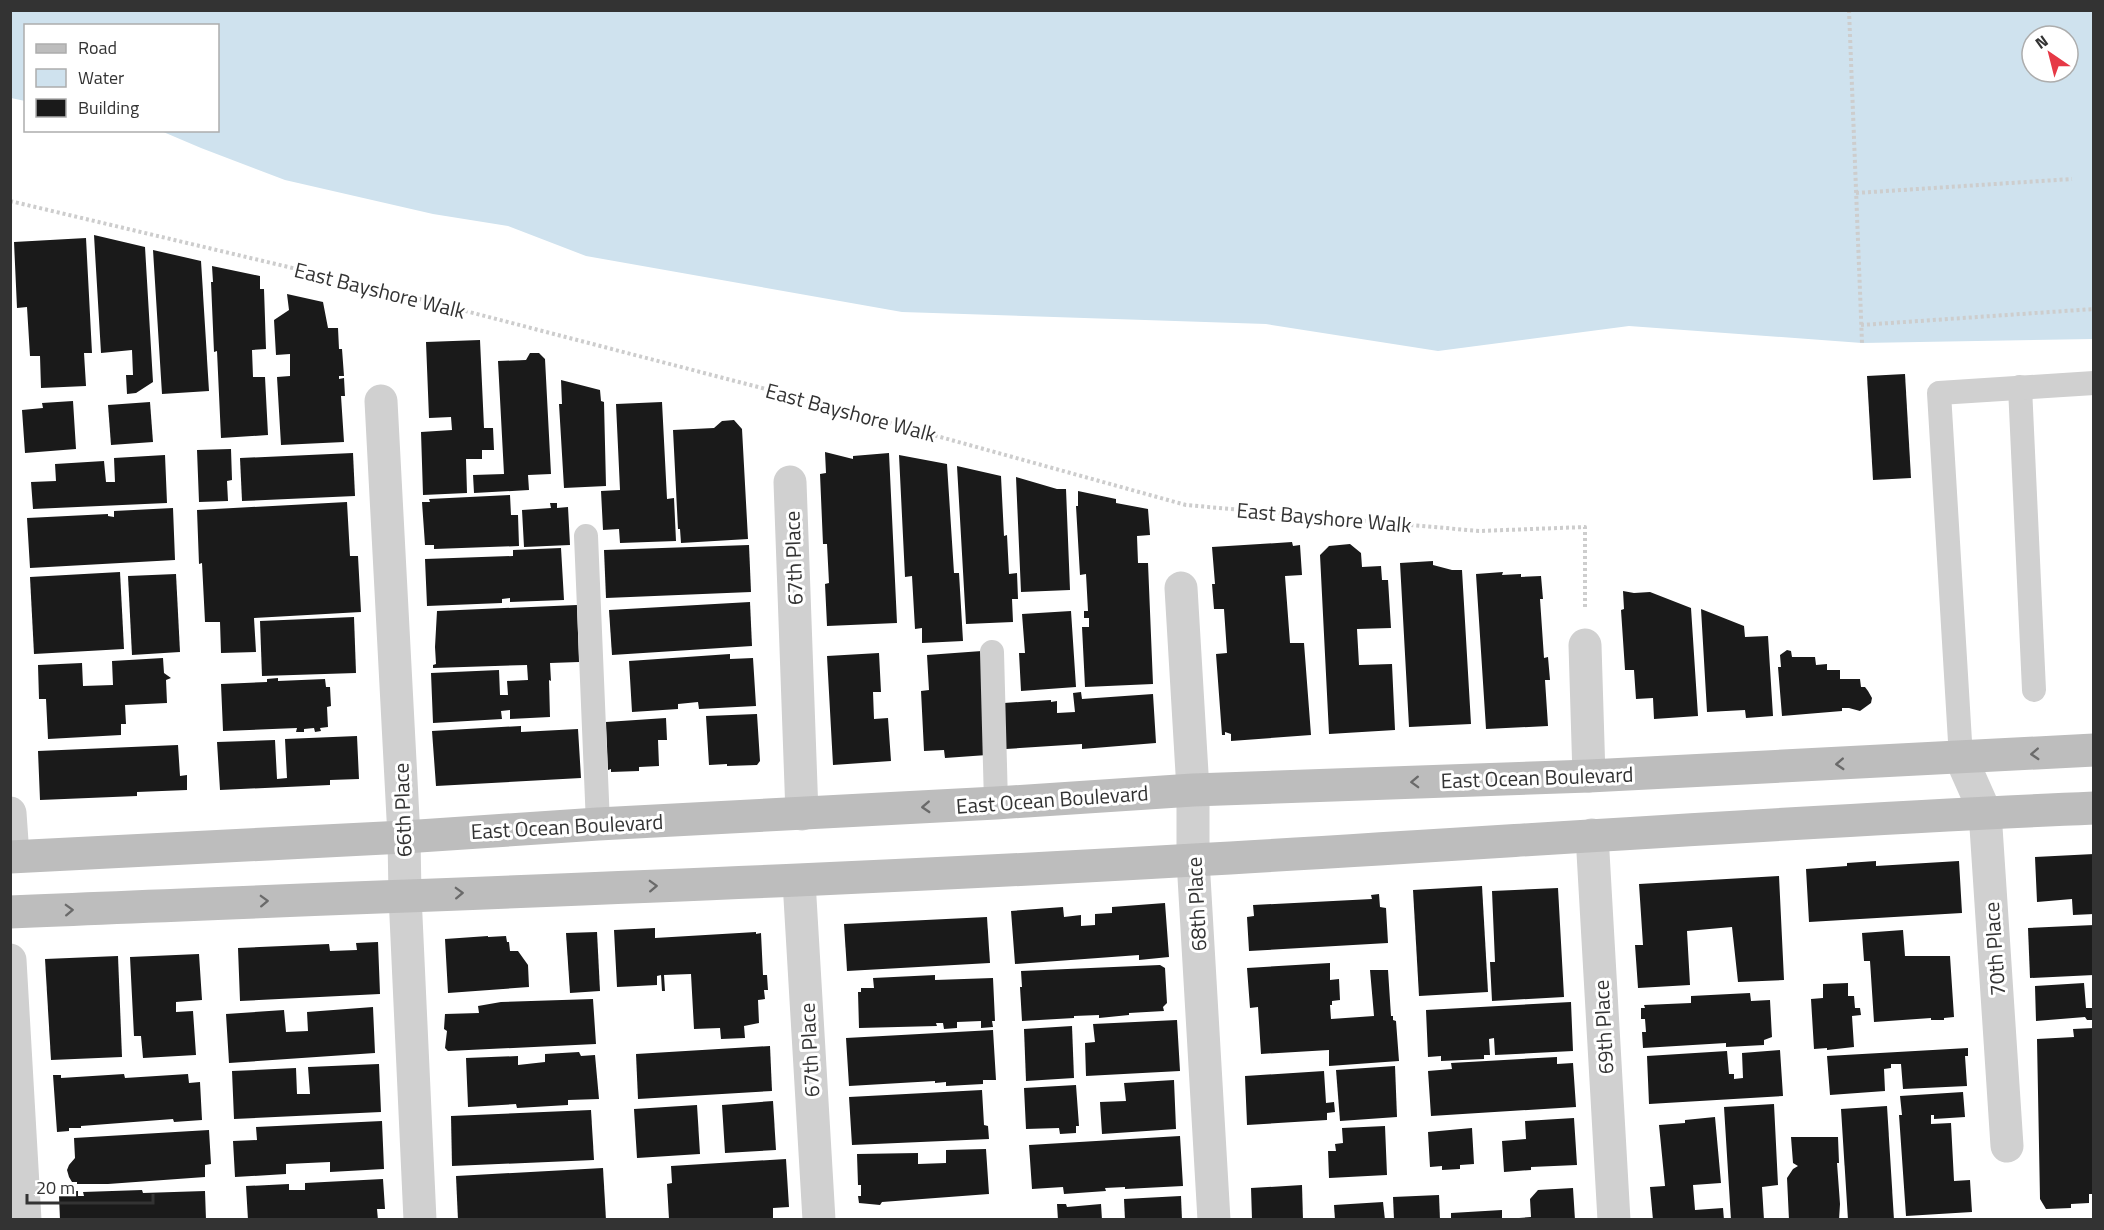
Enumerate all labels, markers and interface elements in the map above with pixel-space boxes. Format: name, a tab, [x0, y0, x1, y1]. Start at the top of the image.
legend	[24, 24, 219, 132]
north arrow	[2020, 24, 2080, 84]
text: N	[2030, 29, 2053, 55]
text: Road	[78, 34, 117, 61]
text: Water	[78, 64, 124, 91]
text: Building	[78, 94, 139, 121]
street label: East Bayshore Walk	[291, 253, 469, 327]
street label: East Bayshore Walk	[762, 374, 940, 450]
street label: East Bayshore Walk	[1235, 493, 1413, 541]
street label: 67th Place	[775, 510, 811, 606]
one-way arrow	[2031, 747, 2040, 760]
one-way arrow	[1836, 757, 1845, 770]
street label: East Ocean Boulevard	[1440, 758, 1634, 796]
street label: 66th Place	[384, 762, 420, 858]
street label: East Ocean Boulevard	[955, 776, 1149, 822]
one-way arrow	[1410, 776, 1419, 788]
one-way arrow	[922, 800, 931, 813]
street label: East Ocean Boulevard	[470, 805, 664, 847]
street label: 68th Place	[1178, 856, 1214, 952]
one-way arrow	[649, 880, 658, 892]
one-way arrow	[454, 887, 463, 899]
one-way arrow	[259, 895, 268, 907]
street label: 70th Place	[1975, 901, 2013, 997]
one-way arrow	[64, 903, 73, 916]
street label: 69th Place	[1585, 979, 1621, 1075]
street label: 67th Place	[791, 1002, 827, 1098]
scale bar	[27, 1167, 153, 1205]
text: 20 m	[36, 1174, 75, 1201]

